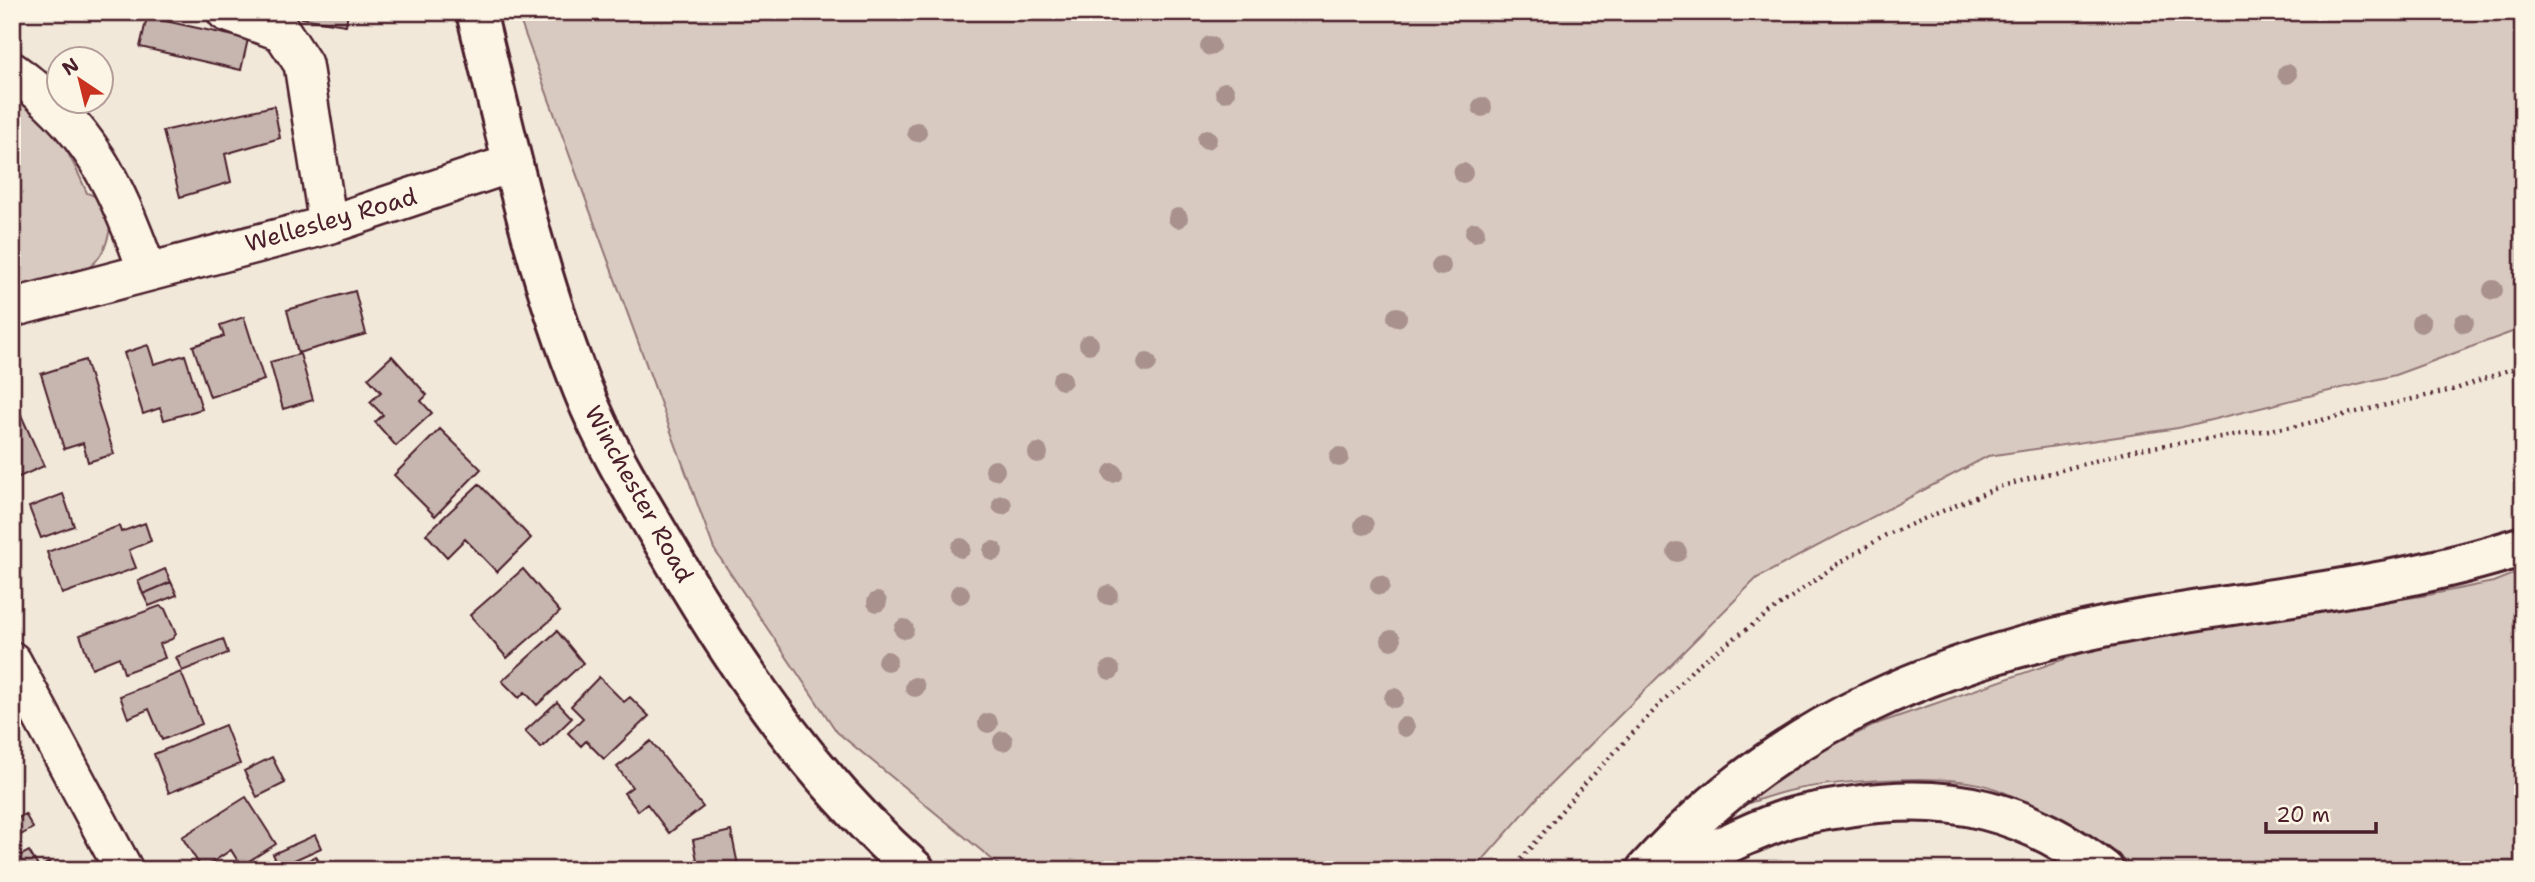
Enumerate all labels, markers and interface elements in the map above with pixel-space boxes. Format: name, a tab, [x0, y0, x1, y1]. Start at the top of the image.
north arrow	[46, 46, 116, 116]
text: N	[57, 52, 84, 81]
street label: Wellesley Road	[241, 180, 421, 260]
street label: Winchester Road	[577, 400, 701, 588]
scale bar	[2266, 791, 2376, 835]
text: 20 m	[2276, 801, 2330, 829]

